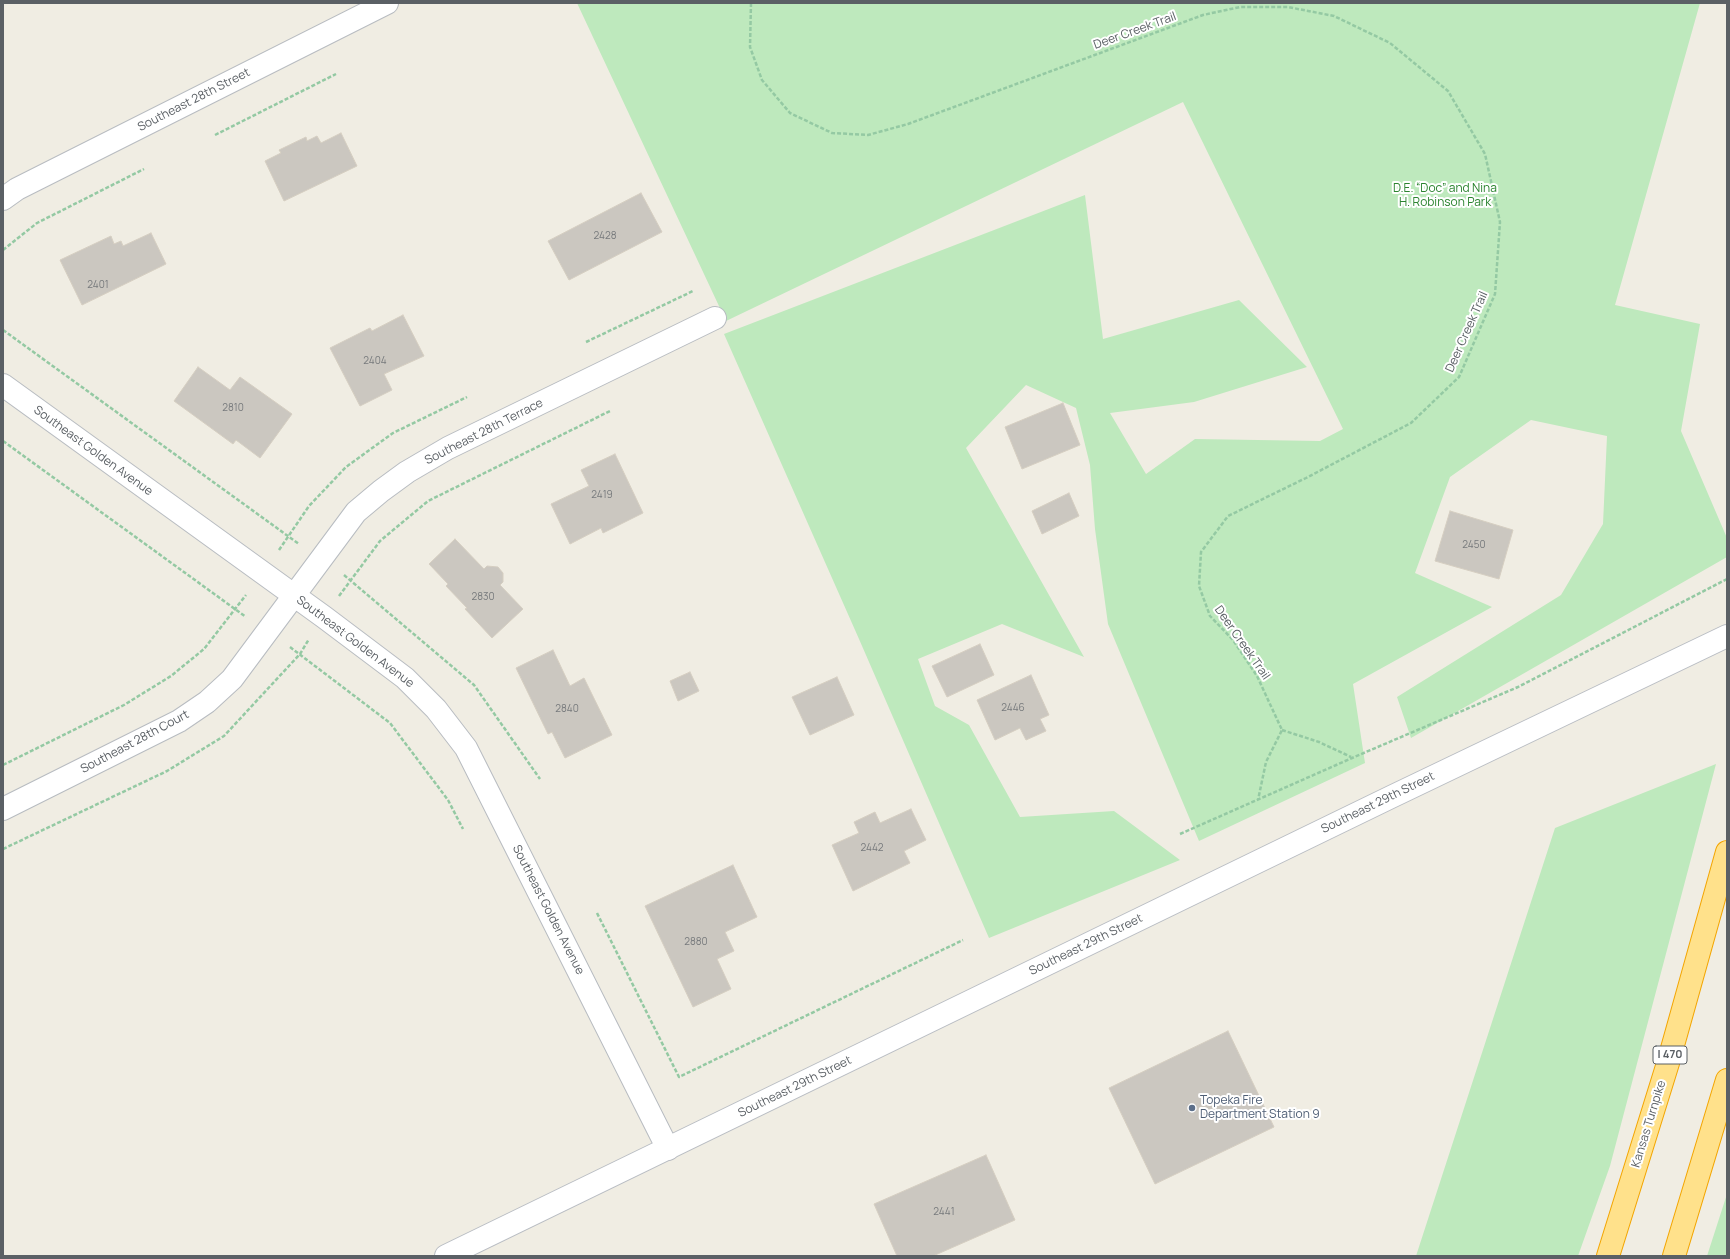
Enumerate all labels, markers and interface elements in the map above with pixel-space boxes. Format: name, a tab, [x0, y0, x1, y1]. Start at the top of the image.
street label: Deer Creek Trail	[1092, 9, 1178, 53]
street label: Southeast 28th Street	[135, 65, 253, 135]
park label: D.E. “Doc” and Nina H. Robinson Park	[1393, 182, 1497, 210]
house number: 2428	[594, 230, 616, 242]
house number: 2401	[87, 279, 109, 291]
street label: Deer Creek Trail	[1443, 289, 1491, 375]
house number: 2404	[363, 355, 387, 367]
street label: Southeast 28th Terrace	[423, 396, 545, 468]
house number: 2810	[222, 402, 244, 414]
street label: Southeast Golden Avenue	[31, 403, 155, 499]
house number: 2419	[591, 489, 613, 501]
house number: 2450	[1462, 539, 1486, 551]
house number: 2830	[471, 591, 495, 603]
street label: Southeast Golden Avenue	[293, 593, 417, 691]
street label: Deer Creek Trail	[1211, 603, 1273, 683]
house number: 2446	[1001, 702, 1025, 714]
house number: 2840	[555, 703, 579, 715]
street label: Southeast 28th Court	[78, 707, 192, 777]
street label: Southeast 29th Street	[1319, 769, 1437, 837]
house number: 2442	[860, 842, 884, 854]
street label: Southeast Golden Avenue	[509, 843, 587, 977]
street label: Southeast 29th Street	[1027, 911, 1145, 979]
house number: 2880	[684, 936, 708, 948]
road number: I 470	[1653, 1046, 1687, 1064]
street label: Southeast 29th Street	[736, 1053, 854, 1121]
street label: Kansas Turnpike	[1629, 1079, 1669, 1169]
place label: Topeka Fire Department Station 9	[1200, 1094, 1320, 1122]
marker: Topeka Fire Department Station 9	[1187, 1103, 1197, 1113]
house number: 2441	[933, 1206, 955, 1218]

